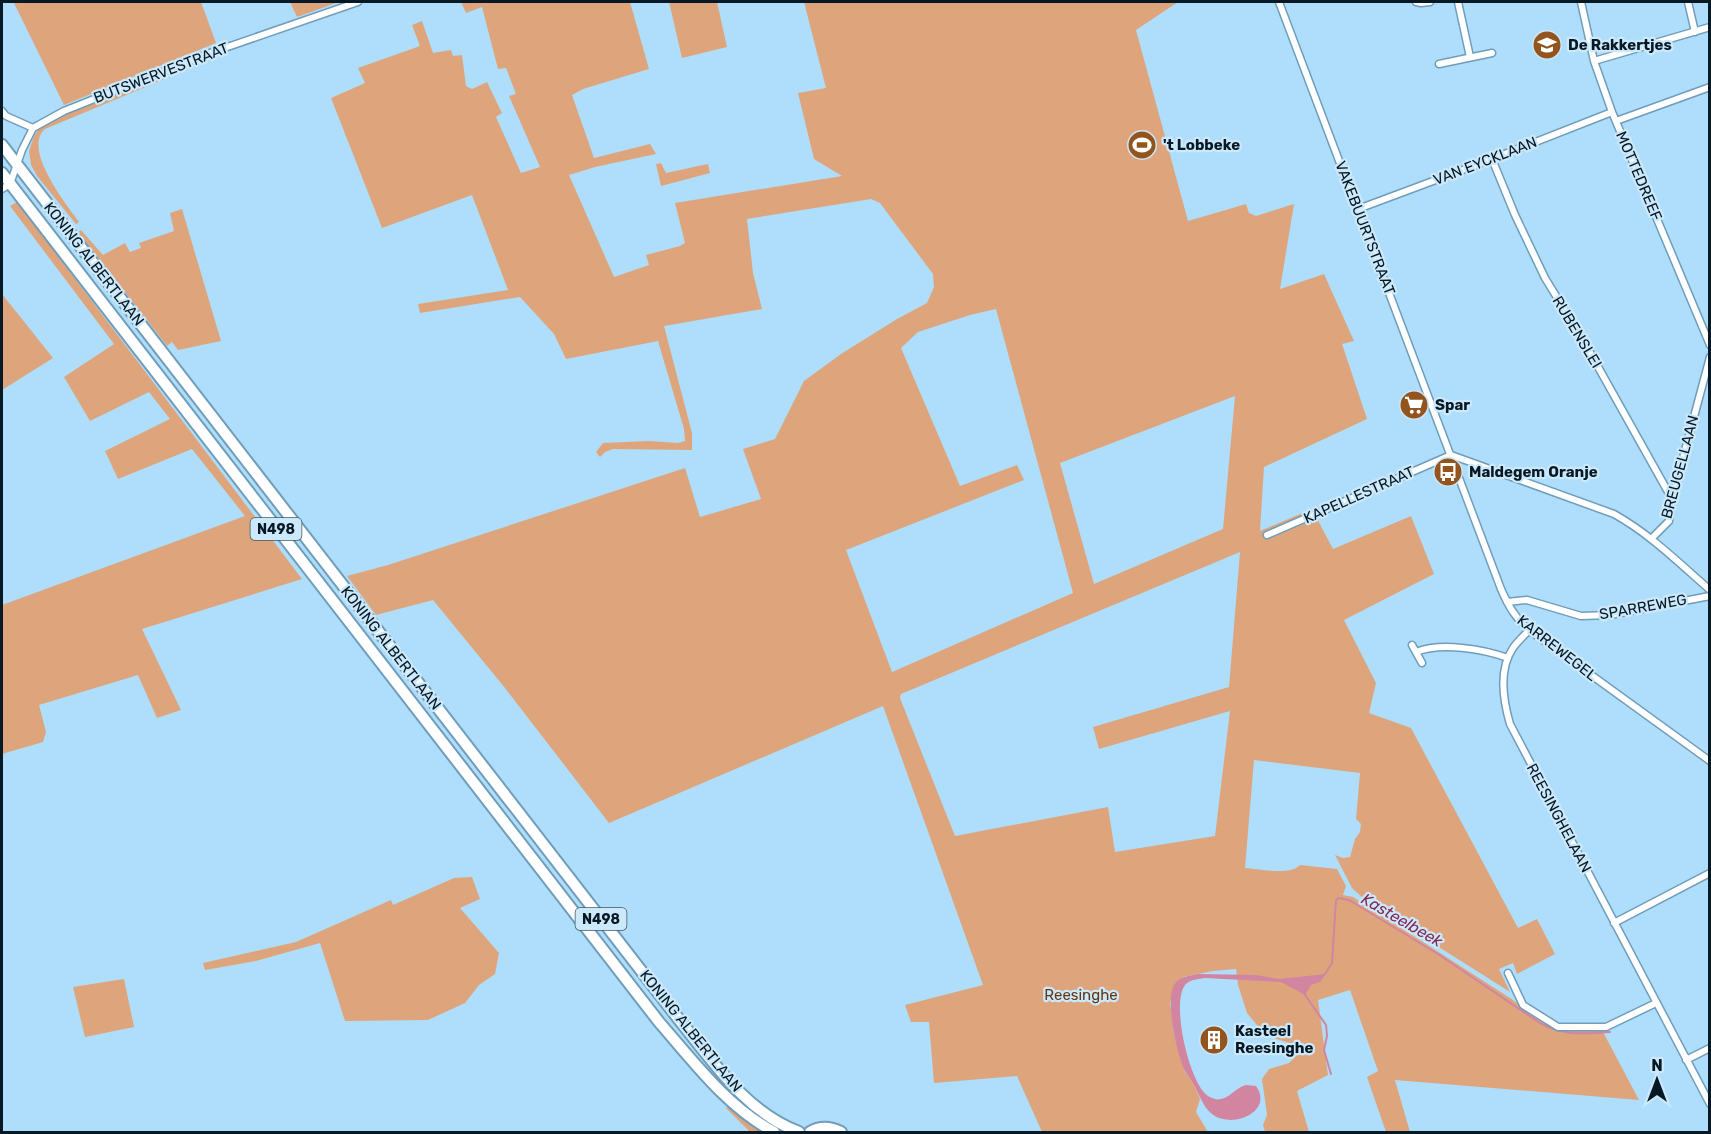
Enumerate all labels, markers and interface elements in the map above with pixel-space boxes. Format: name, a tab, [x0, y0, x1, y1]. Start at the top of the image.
school or university icon: De Rakkertjes	[1531, 29, 1563, 61]
place label: De Rakkertjes	[1568, 36, 1672, 54]
street label: BUTSWERVESTRAAT	[91, 39, 231, 107]
sports icon: 't Lobbeke	[1126, 129, 1158, 161]
street label: MOTTEDREEF	[1612, 129, 1666, 224]
street label: VAN EYCKLAAN	[1431, 133, 1539, 189]
place label: 't Lobbeke	[1163, 136, 1240, 154]
street label: VAKEBUURTSTRAAT	[1331, 158, 1399, 298]
street label: KONING ALBERTLAAN	[40, 199, 148, 329]
street label: RUBENSLEI	[1548, 293, 1606, 371]
supermarket icon: Spar	[1398, 389, 1430, 421]
place label: Spar	[1435, 396, 1470, 414]
street label: BREUGELLAAN	[1658, 413, 1702, 521]
bus stop icon: Maldegem Oranje	[1432, 456, 1464, 488]
street label: KAPELLESTRAAT	[1301, 462, 1417, 527]
place label: Maldegem Oranje	[1469, 463, 1598, 481]
road number: N498	[250, 518, 302, 540]
street label: KONING ALBERTLAAN	[337, 583, 445, 713]
street label: SPARREWEG	[1598, 590, 1688, 624]
street label: KARREWEGEL	[1513, 611, 1601, 685]
street label: REESINGHELAAN	[1523, 760, 1595, 876]
water label: Kasteelbeek	[1358, 889, 1447, 951]
road number: N498	[576, 908, 626, 930]
street label: KONING ALBERTLAAN	[636, 966, 746, 1096]
park label: Reesinghe	[1044, 986, 1118, 1004]
place label: Kasteel Reesinghe	[1235, 1022, 1314, 1057]
building icon: Kasteel Reesinghe	[1198, 1024, 1230, 1056]
north arrow	[1627, 1050, 1687, 1110]
text: N	[1651, 1056, 1663, 1075]

